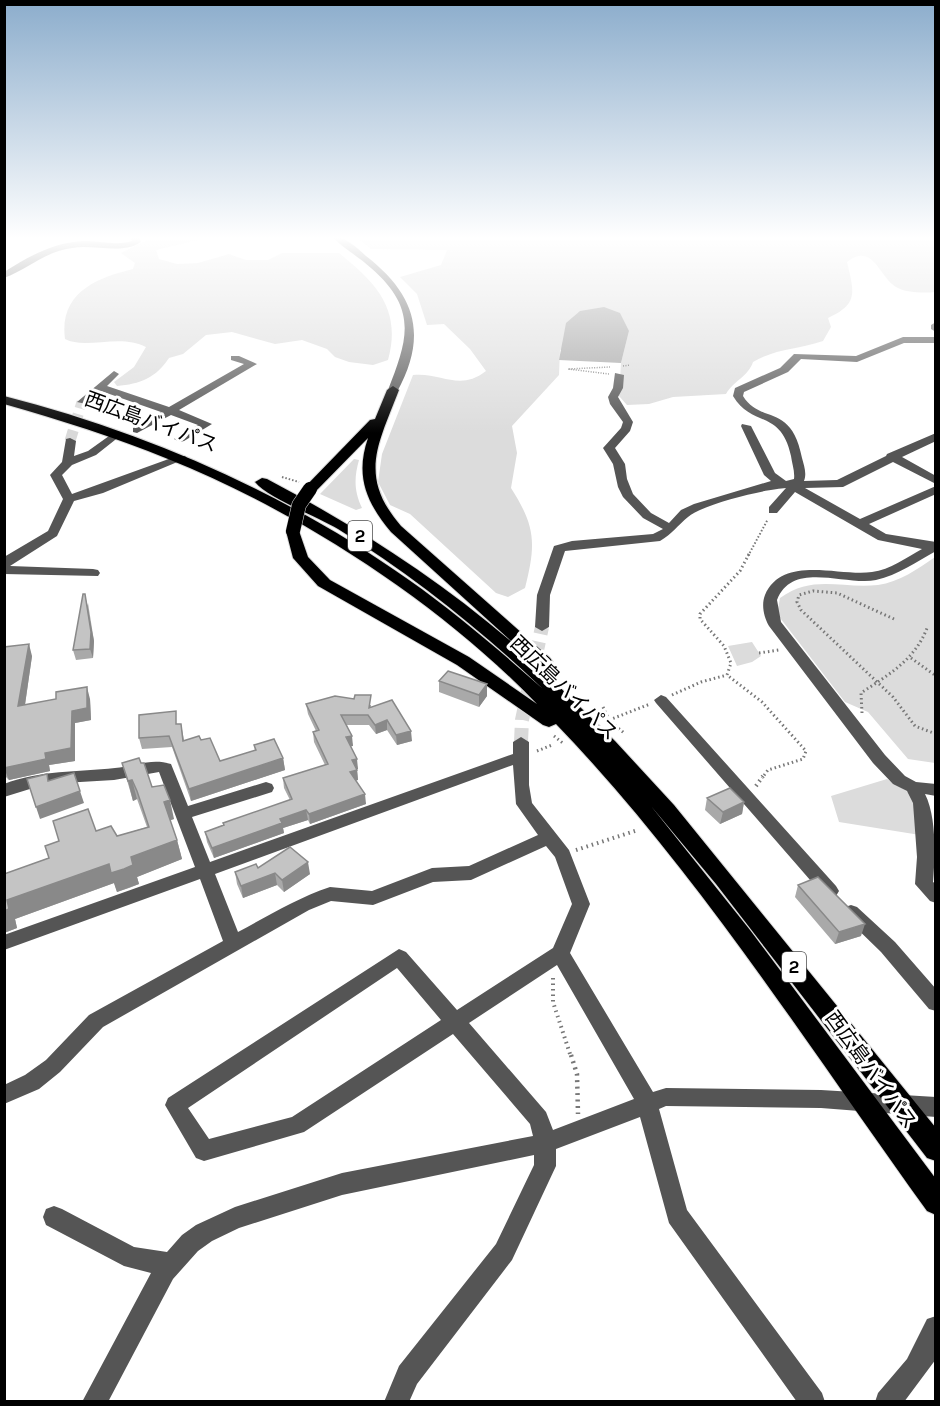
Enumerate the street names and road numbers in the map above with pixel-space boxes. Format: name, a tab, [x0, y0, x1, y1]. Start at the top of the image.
street label: 西広島バイパス	[81, 387, 221, 457]
road number: 2	[348, 521, 372, 551]
street label: 西広島バイパス	[506, 631, 622, 745]
road number: 2	[782, 952, 806, 982]
street label: 西広島バイパス	[821, 1007, 921, 1133]

